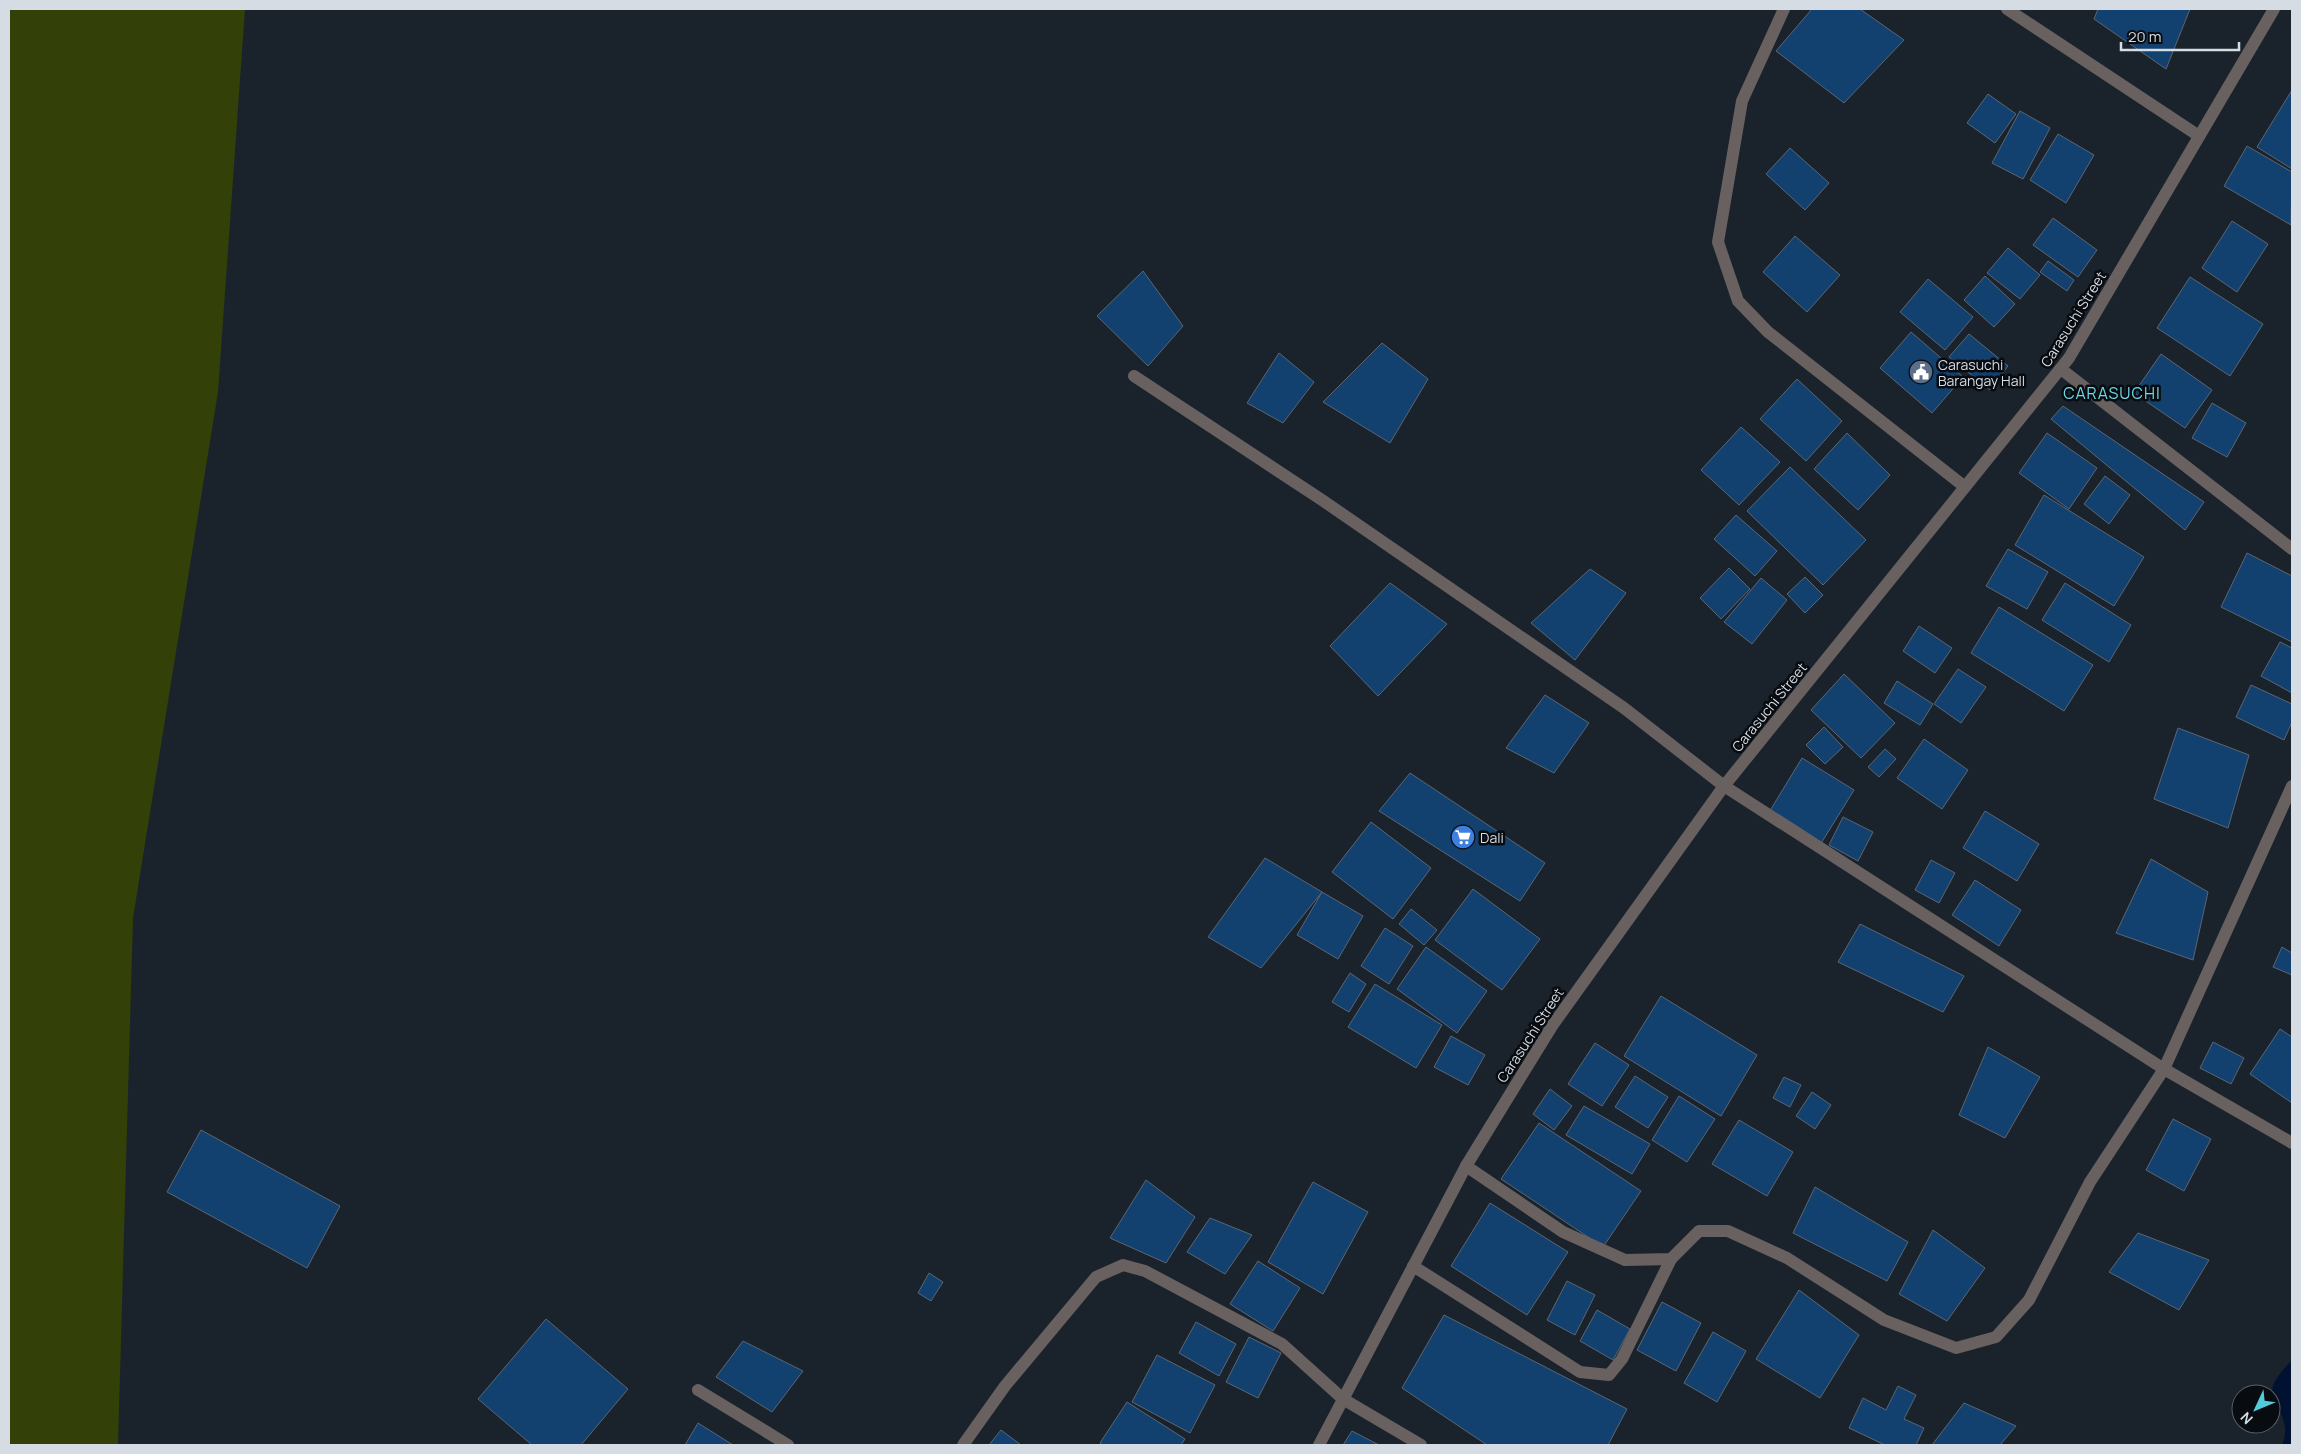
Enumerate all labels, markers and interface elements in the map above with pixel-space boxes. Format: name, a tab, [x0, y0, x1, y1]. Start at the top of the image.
scale bar	[2121, 20, 2238, 52]
text: 20 m	[2128, 26, 2161, 47]
street label: Carasuchi Street	[2036, 267, 2110, 370]
place label: Carasuchi Barangay Hall	[1938, 355, 2025, 390]
public building icon: Carasuchi Barangay Hall	[1908, 359, 1934, 385]
district label: CARASUCHI	[2063, 382, 2161, 404]
street label: Carasuchi Street	[1727, 658, 1811, 755]
supermarket icon: Dali	[1450, 824, 1476, 850]
place label: Dali	[1480, 828, 1504, 847]
street label: Carasuchi Street	[1492, 984, 1568, 1086]
north arrow	[2231, 1384, 2281, 1434]
text: N	[2236, 1408, 2257, 1429]

